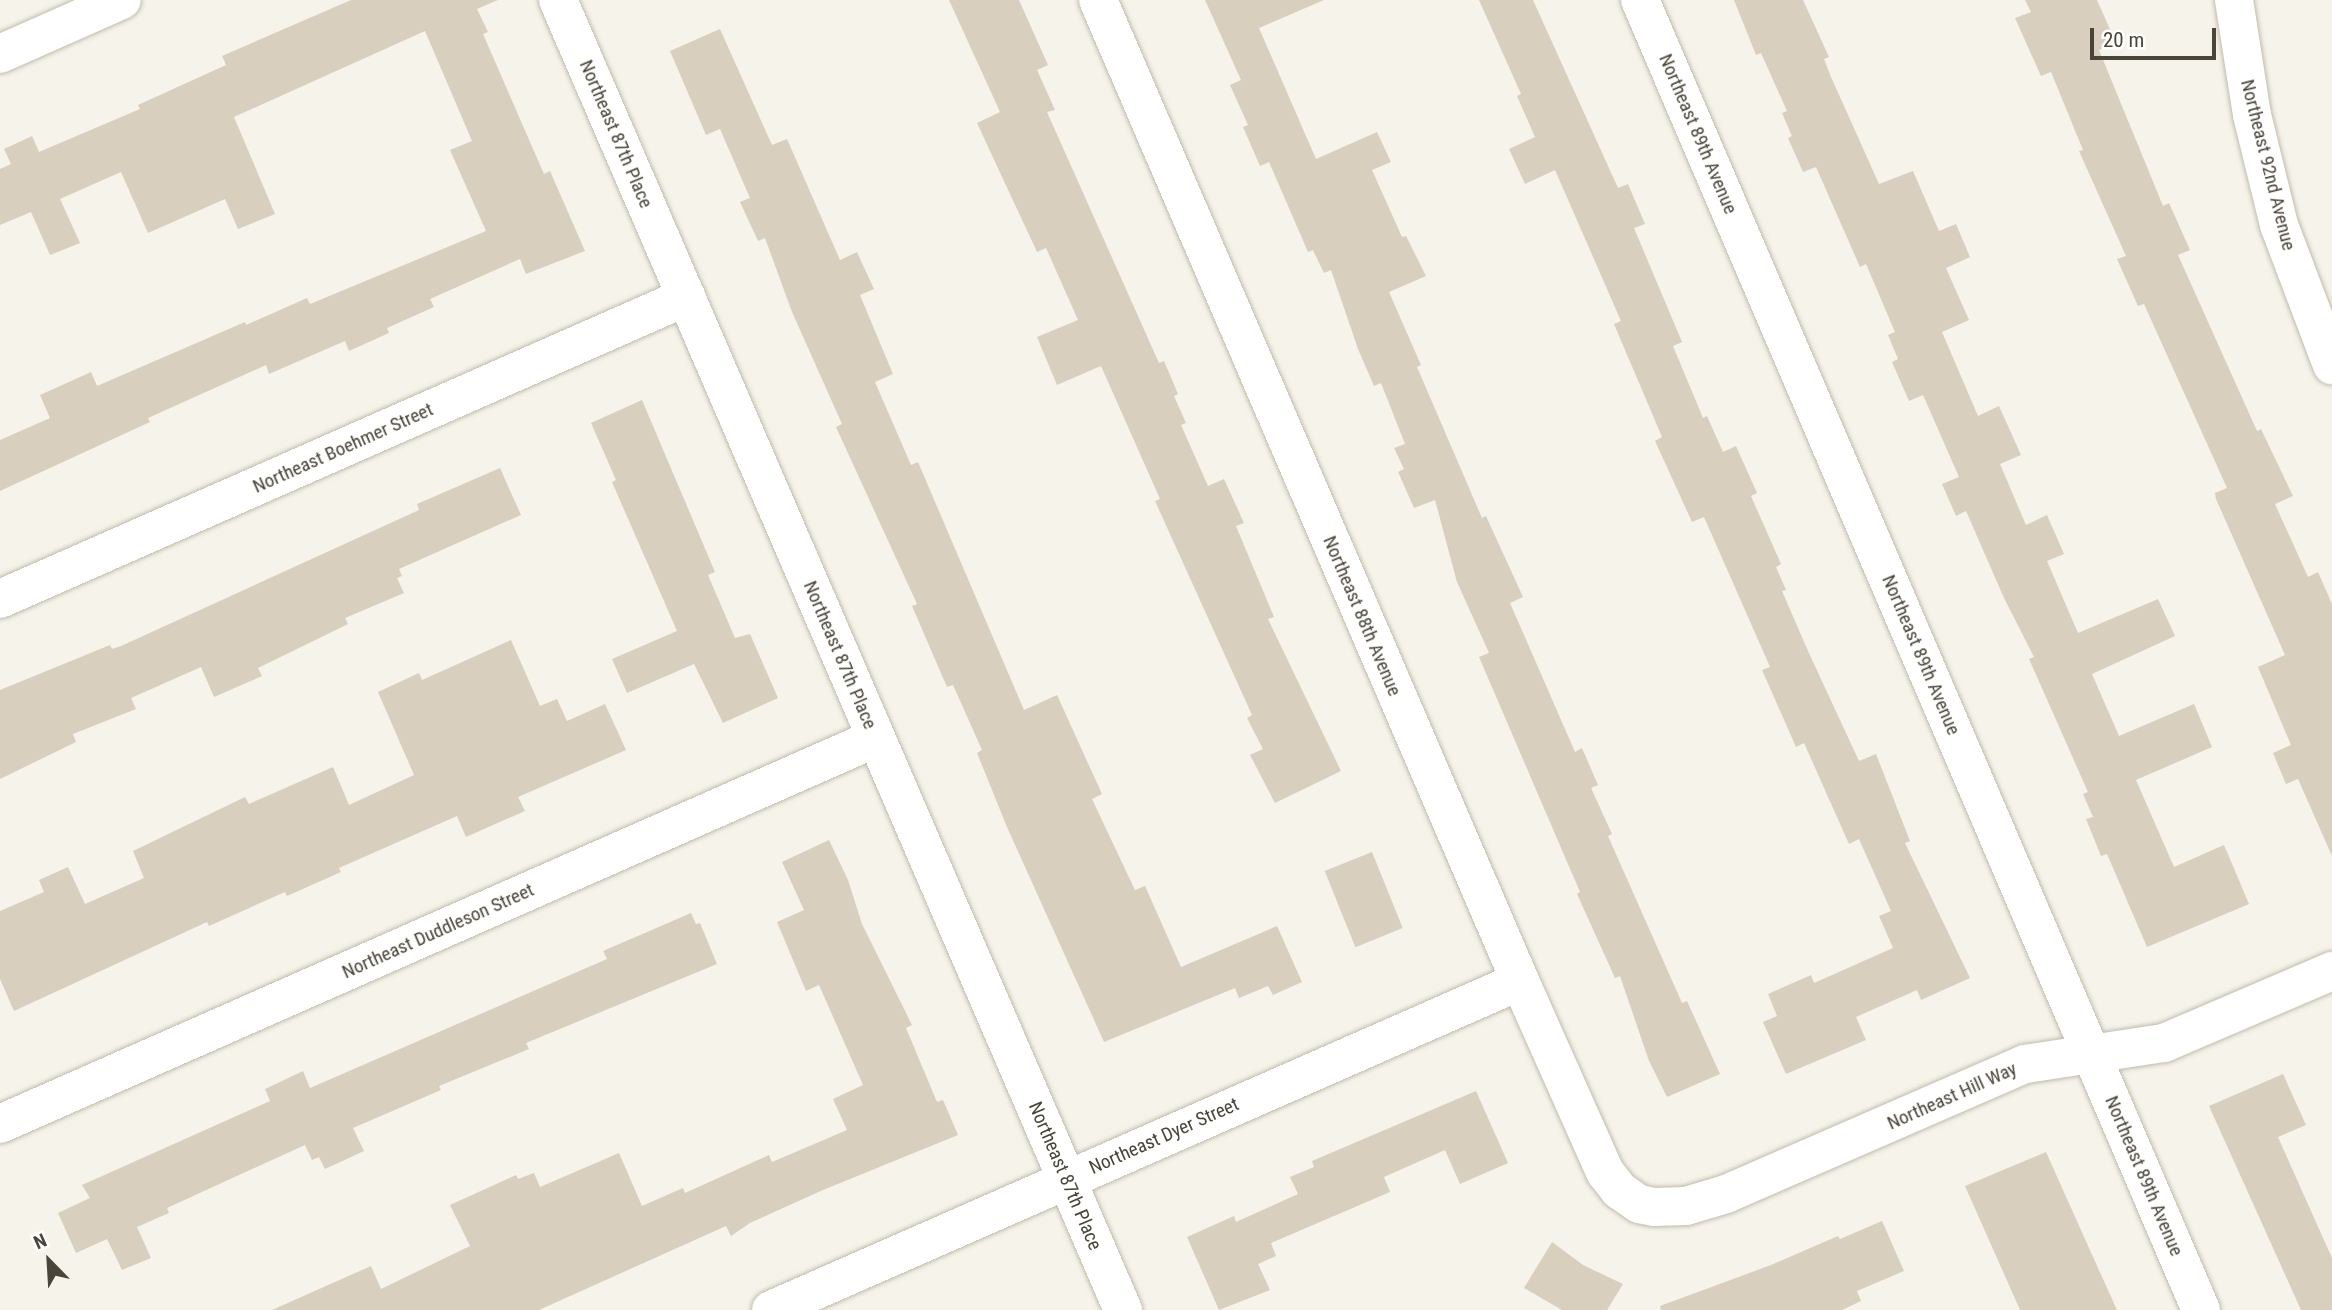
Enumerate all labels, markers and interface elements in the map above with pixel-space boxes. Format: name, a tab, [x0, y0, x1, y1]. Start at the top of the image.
scale bar	[2094, 14, 2220, 58]
text: 20 m	[2103, 28, 2144, 52]
street label: Northeast 89th Avenue	[1654, 51, 1742, 217]
street label: Northeast 87th Place	[575, 57, 657, 211]
street label: Northeast 92nd Avenue	[2236, 77, 2300, 253]
street label: Northeast Boehmer Street	[249, 398, 437, 498]
street label: Northeast 88th Avenue	[1318, 533, 1406, 699]
street label: Northeast 89th Avenue	[1877, 572, 1965, 738]
street label: Northeast 87th Place	[799, 578, 881, 732]
street label: Northeast Duddleson Street	[339, 878, 537, 984]
street label: Northeast Hill Way	[1884, 1057, 2020, 1135]
street label: Northeast Dyer Street	[1086, 1093, 1242, 1179]
street label: Northeast 89th Avenue	[2100, 1093, 2188, 1259]
street label: Northeast 87th Place	[1024, 1099, 1106, 1253]
north arrow	[14, 1226, 84, 1296]
text: N	[30, 1228, 50, 1254]

